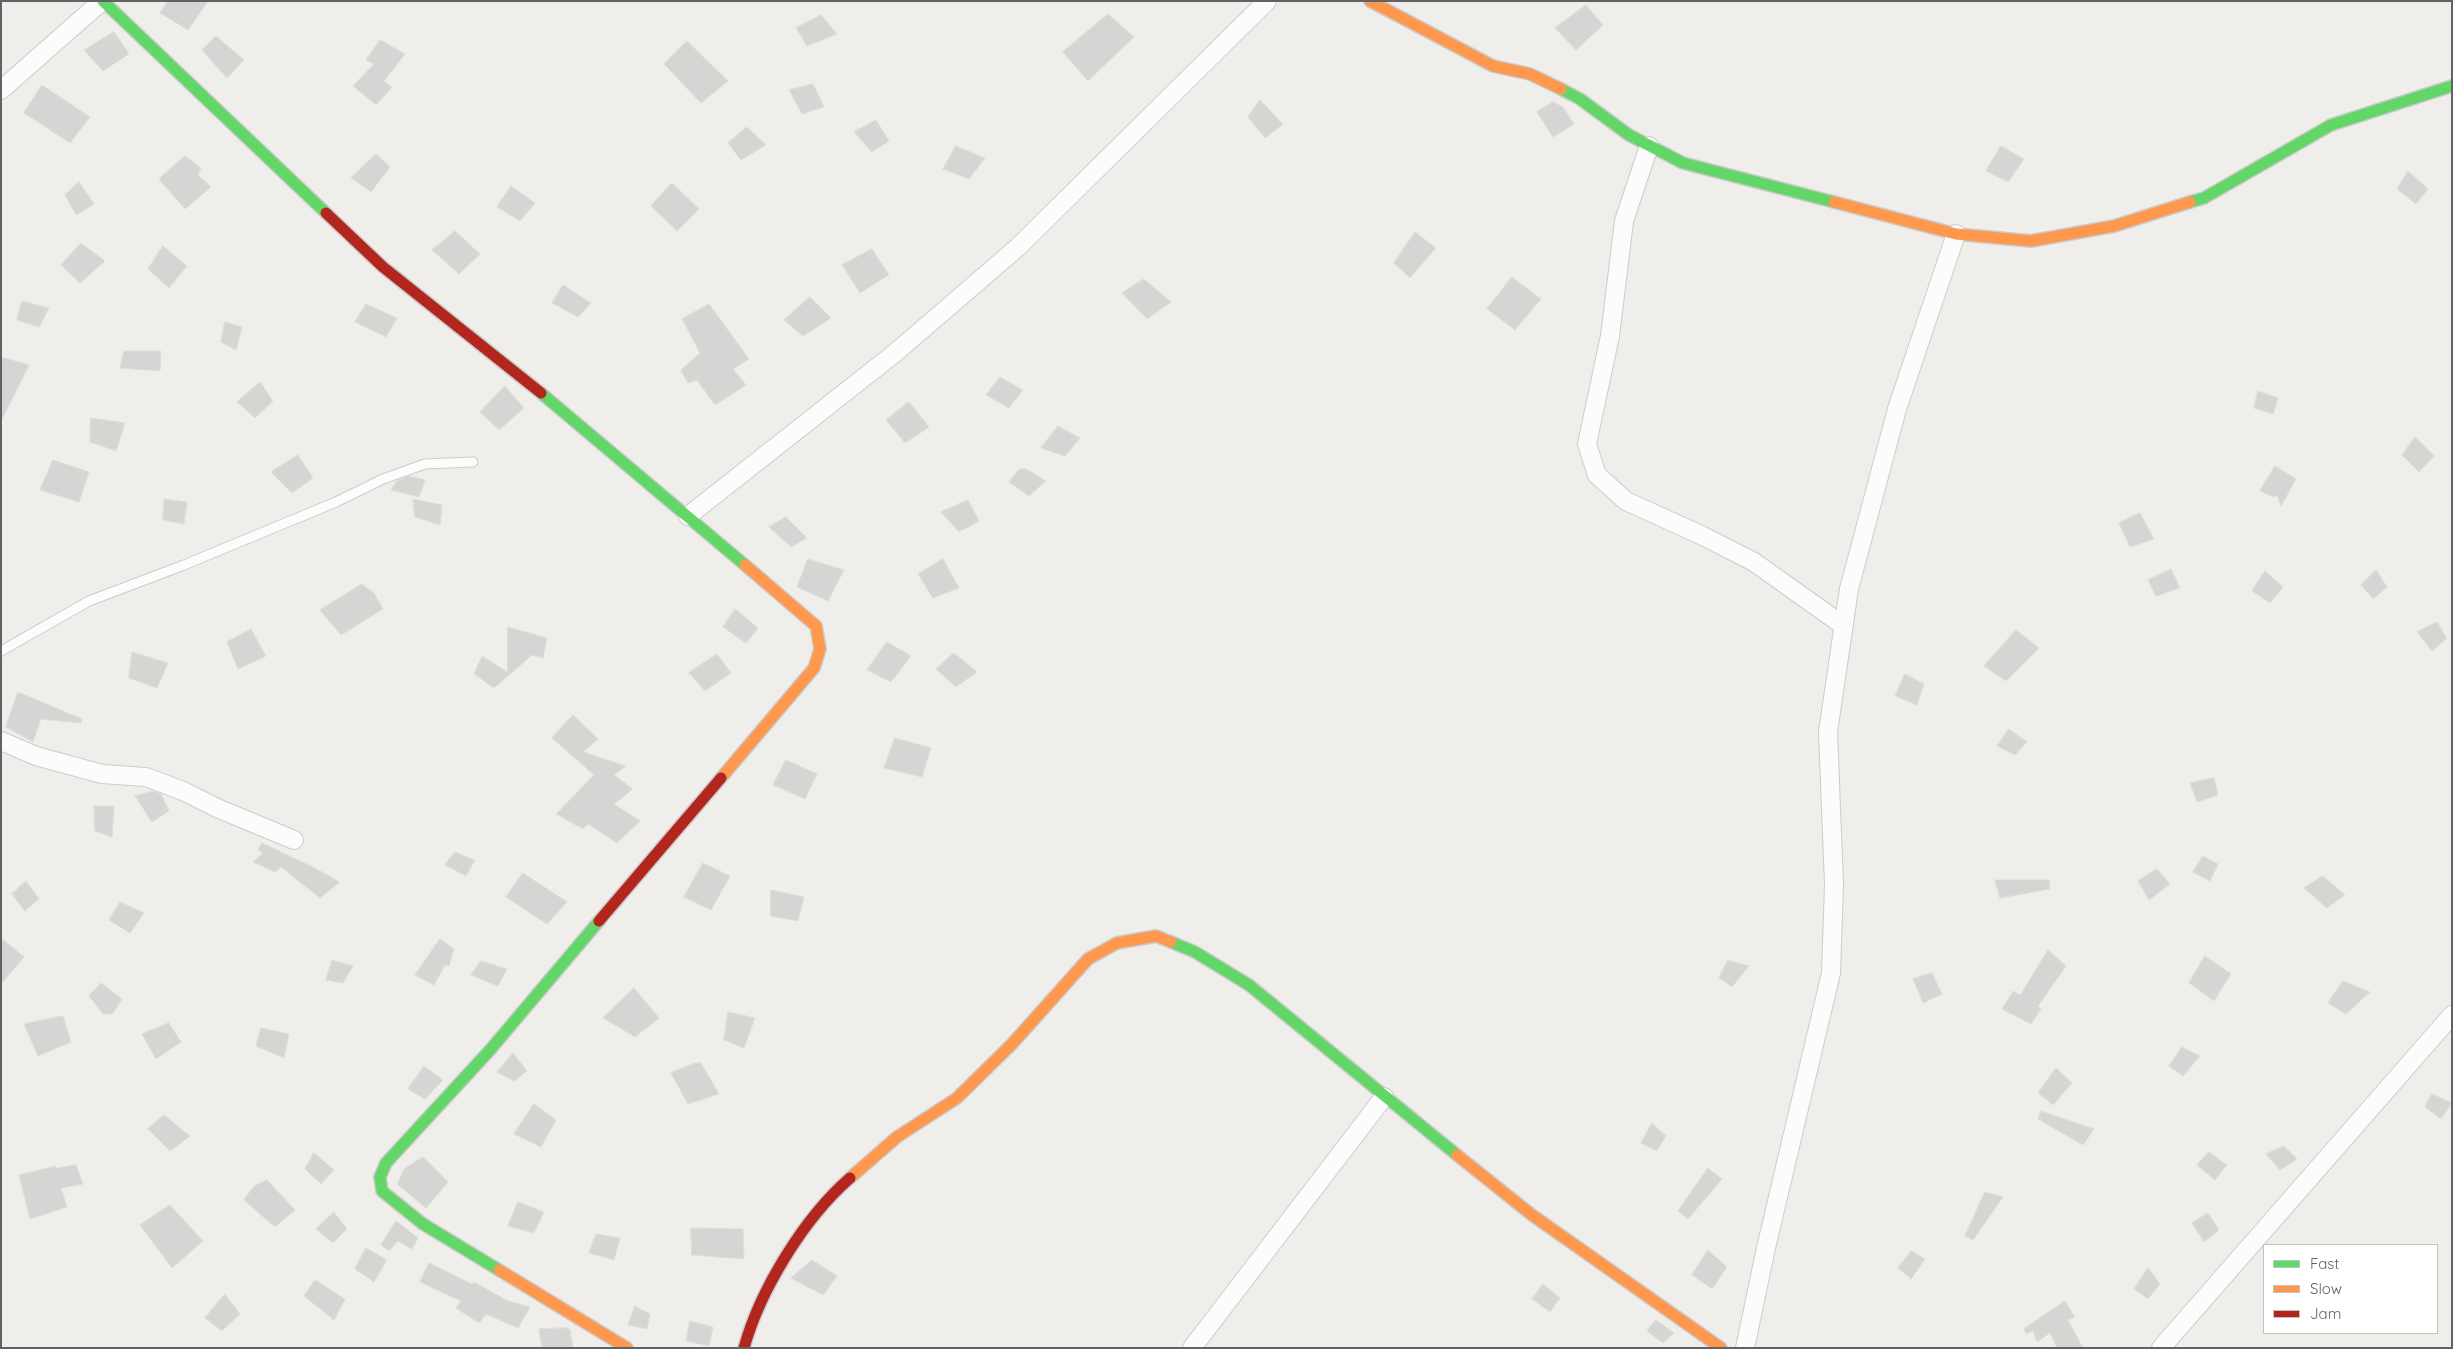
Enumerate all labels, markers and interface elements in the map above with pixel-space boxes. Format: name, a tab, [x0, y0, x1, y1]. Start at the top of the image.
legend	[2263, 1244, 2438, 1334]
text: Fast	[2310, 1254, 2339, 1273]
text: Slow	[2310, 1279, 2342, 1298]
text: Jam	[2310, 1304, 2341, 1323]

